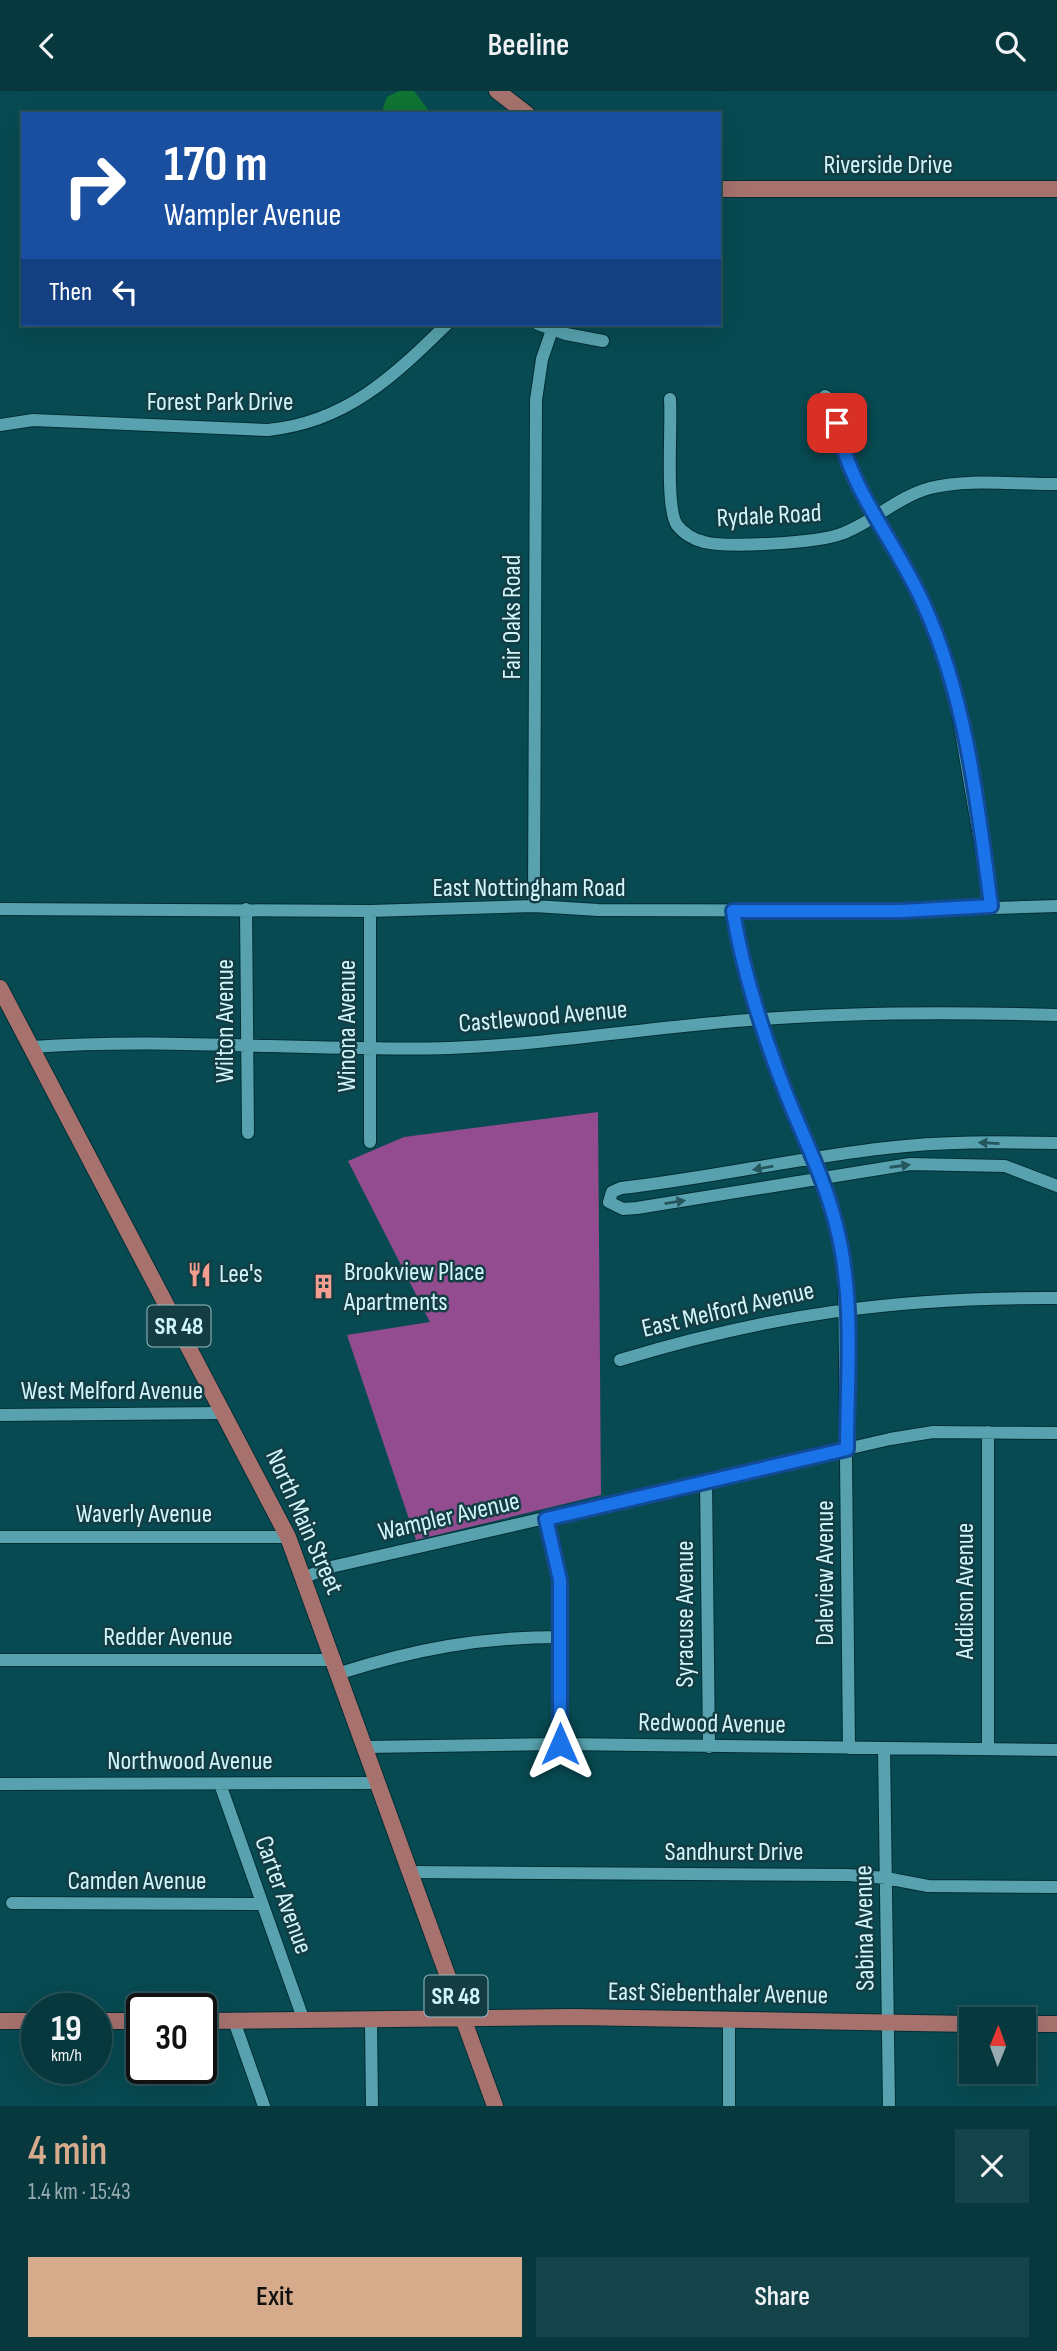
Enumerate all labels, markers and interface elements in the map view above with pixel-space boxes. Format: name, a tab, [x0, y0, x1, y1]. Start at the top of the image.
text: Beeline	[488, 26, 569, 65]
icon: back	[28, 27, 66, 65]
icon: search	[991, 27, 1029, 65]
text: 170 m	[164, 136, 268, 195]
icon: right	[49, 140, 140, 231]
street label: Riverside Drive	[823, 150, 953, 181]
text: Wampler Avenue	[164, 196, 341, 235]
icon: left	[106, 273, 144, 311]
text: Then	[49, 277, 92, 308]
street label: Forest Park Drive	[147, 387, 293, 418]
pin	[807, 393, 867, 453]
icon: arrive	[818, 404, 856, 442]
street label: Rydale Road	[716, 498, 822, 534]
street label: Fair Oaks Road	[497, 555, 528, 679]
street label: East Nottingham Road	[432, 873, 626, 904]
street label: Wilton Avenue	[210, 959, 241, 1083]
street label: Winona Avenue	[332, 960, 363, 1092]
street label: Castlewood Avenue	[457, 994, 629, 1040]
one-way arrow	[978, 1137, 1000, 1148]
one-way arrow	[889, 1160, 911, 1171]
one-way arrow	[752, 1163, 774, 1174]
one-way arrow	[664, 1196, 686, 1207]
place label: Brookview Place Apartments	[343, 1257, 485, 1318]
place label: Lee's	[219, 1259, 263, 1290]
restaurant icon: Lee's	[185, 1260, 213, 1288]
building icon: Brookview Place Apartments	[310, 1273, 338, 1301]
street label: East Melford Avenue	[639, 1275, 817, 1345]
road number: SR 48	[148, 1305, 210, 1346]
street label: West Melford Avenue	[21, 1376, 203, 1407]
street label: North Main Street	[258, 1445, 350, 1599]
street label: Wampler Avenue	[375, 1486, 523, 1548]
street label: Waverly Avenue	[76, 1499, 212, 1530]
street label: Daleview Avenue	[810, 1500, 841, 1646]
street label: Addison Avenue	[950, 1523, 981, 1660]
street label: Syracuse Avenue	[670, 1541, 701, 1687]
street label: Redder Avenue	[103, 1622, 233, 1653]
position arrow	[523, 1707, 597, 1781]
street label: Redwood Avenue	[638, 1707, 786, 1741]
street label: Northwood Avenue	[107, 1746, 273, 1777]
street label: Carter Avenue	[247, 1832, 319, 1958]
street label: Sandhurst Drive	[665, 1837, 803, 1868]
street label: Sabina Avenue	[848, 1865, 882, 1991]
street label: Camden Avenue	[68, 1866, 207, 1897]
road number: SR 48	[424, 1975, 488, 2017]
street label: East Siebenthaler Avenue	[608, 1977, 828, 2011]
speed limit sign: 30	[126, 1993, 217, 2084]
north arrow	[959, 2007, 1036, 2084]
map controls	[959, 2007, 1036, 2084]
text: 19	[51, 2008, 82, 2051]
text: km/h	[51, 2045, 82, 2066]
text: 4 min	[28, 2126, 107, 2177]
button: close	[955, 2129, 1029, 2203]
text: 1.4 km · 15:43	[28, 2178, 131, 2206]
button: Exit	[28, 2257, 522, 2337]
button: Share	[536, 2257, 1029, 2337]

